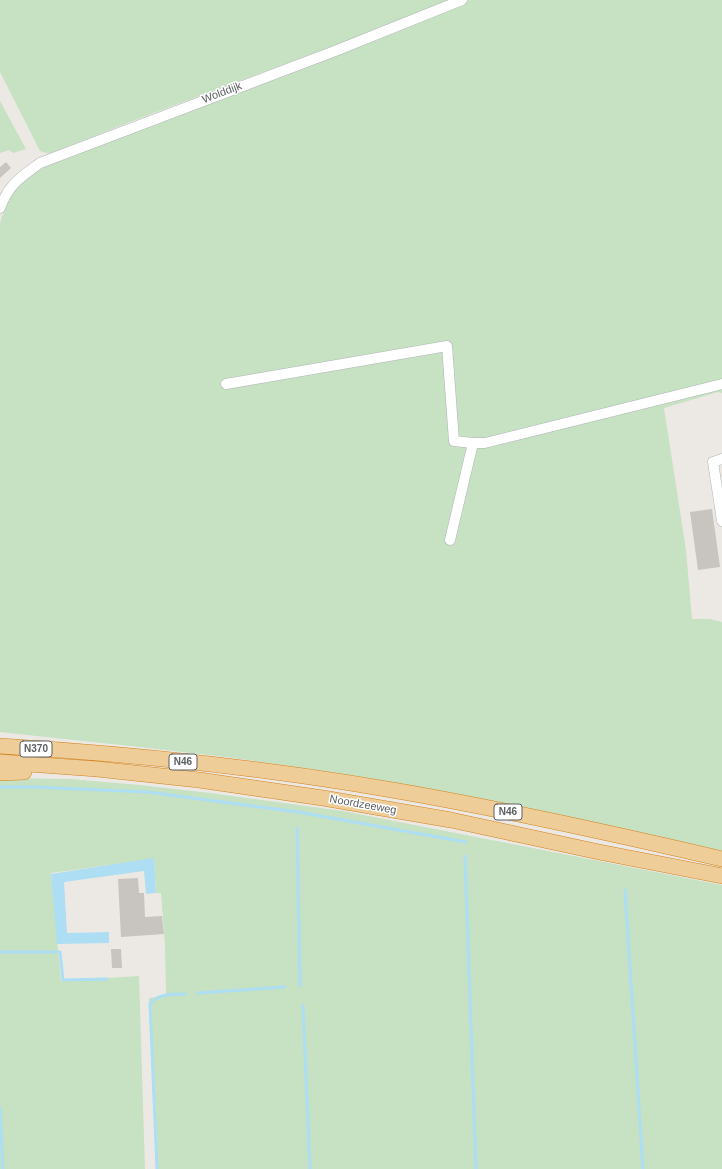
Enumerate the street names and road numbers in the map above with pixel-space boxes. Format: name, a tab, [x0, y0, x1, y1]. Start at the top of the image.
street label: Wolddijk	[200, 79, 244, 107]
road number: N370	[20, 741, 52, 757]
road number: N46	[169, 754, 197, 770]
street label: Noordzeeweg	[328, 793, 398, 817]
road number: N46	[494, 804, 522, 820]

